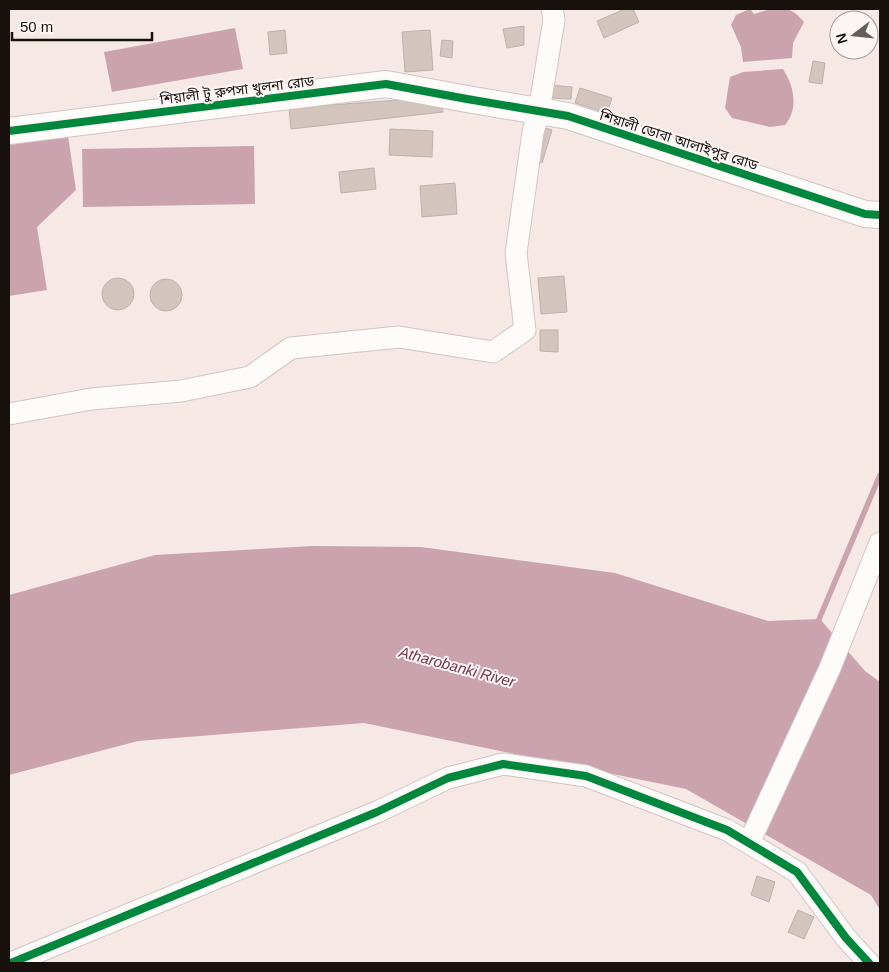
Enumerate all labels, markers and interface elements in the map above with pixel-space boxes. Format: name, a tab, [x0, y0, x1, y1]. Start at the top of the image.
scale bar	[12, 10, 152, 42]
north arrow	[829, 10, 879, 60]
text: 50 m	[20, 18, 53, 35]
text: N	[832, 32, 851, 46]
street label: শিয়ালী টু রুপসা খুলনা রোড	[158, 72, 316, 109]
street label: শিয়ালী ডোবা আলাইপুর রোড	[597, 107, 761, 174]
water label: Atharobanki River	[396, 643, 518, 690]

